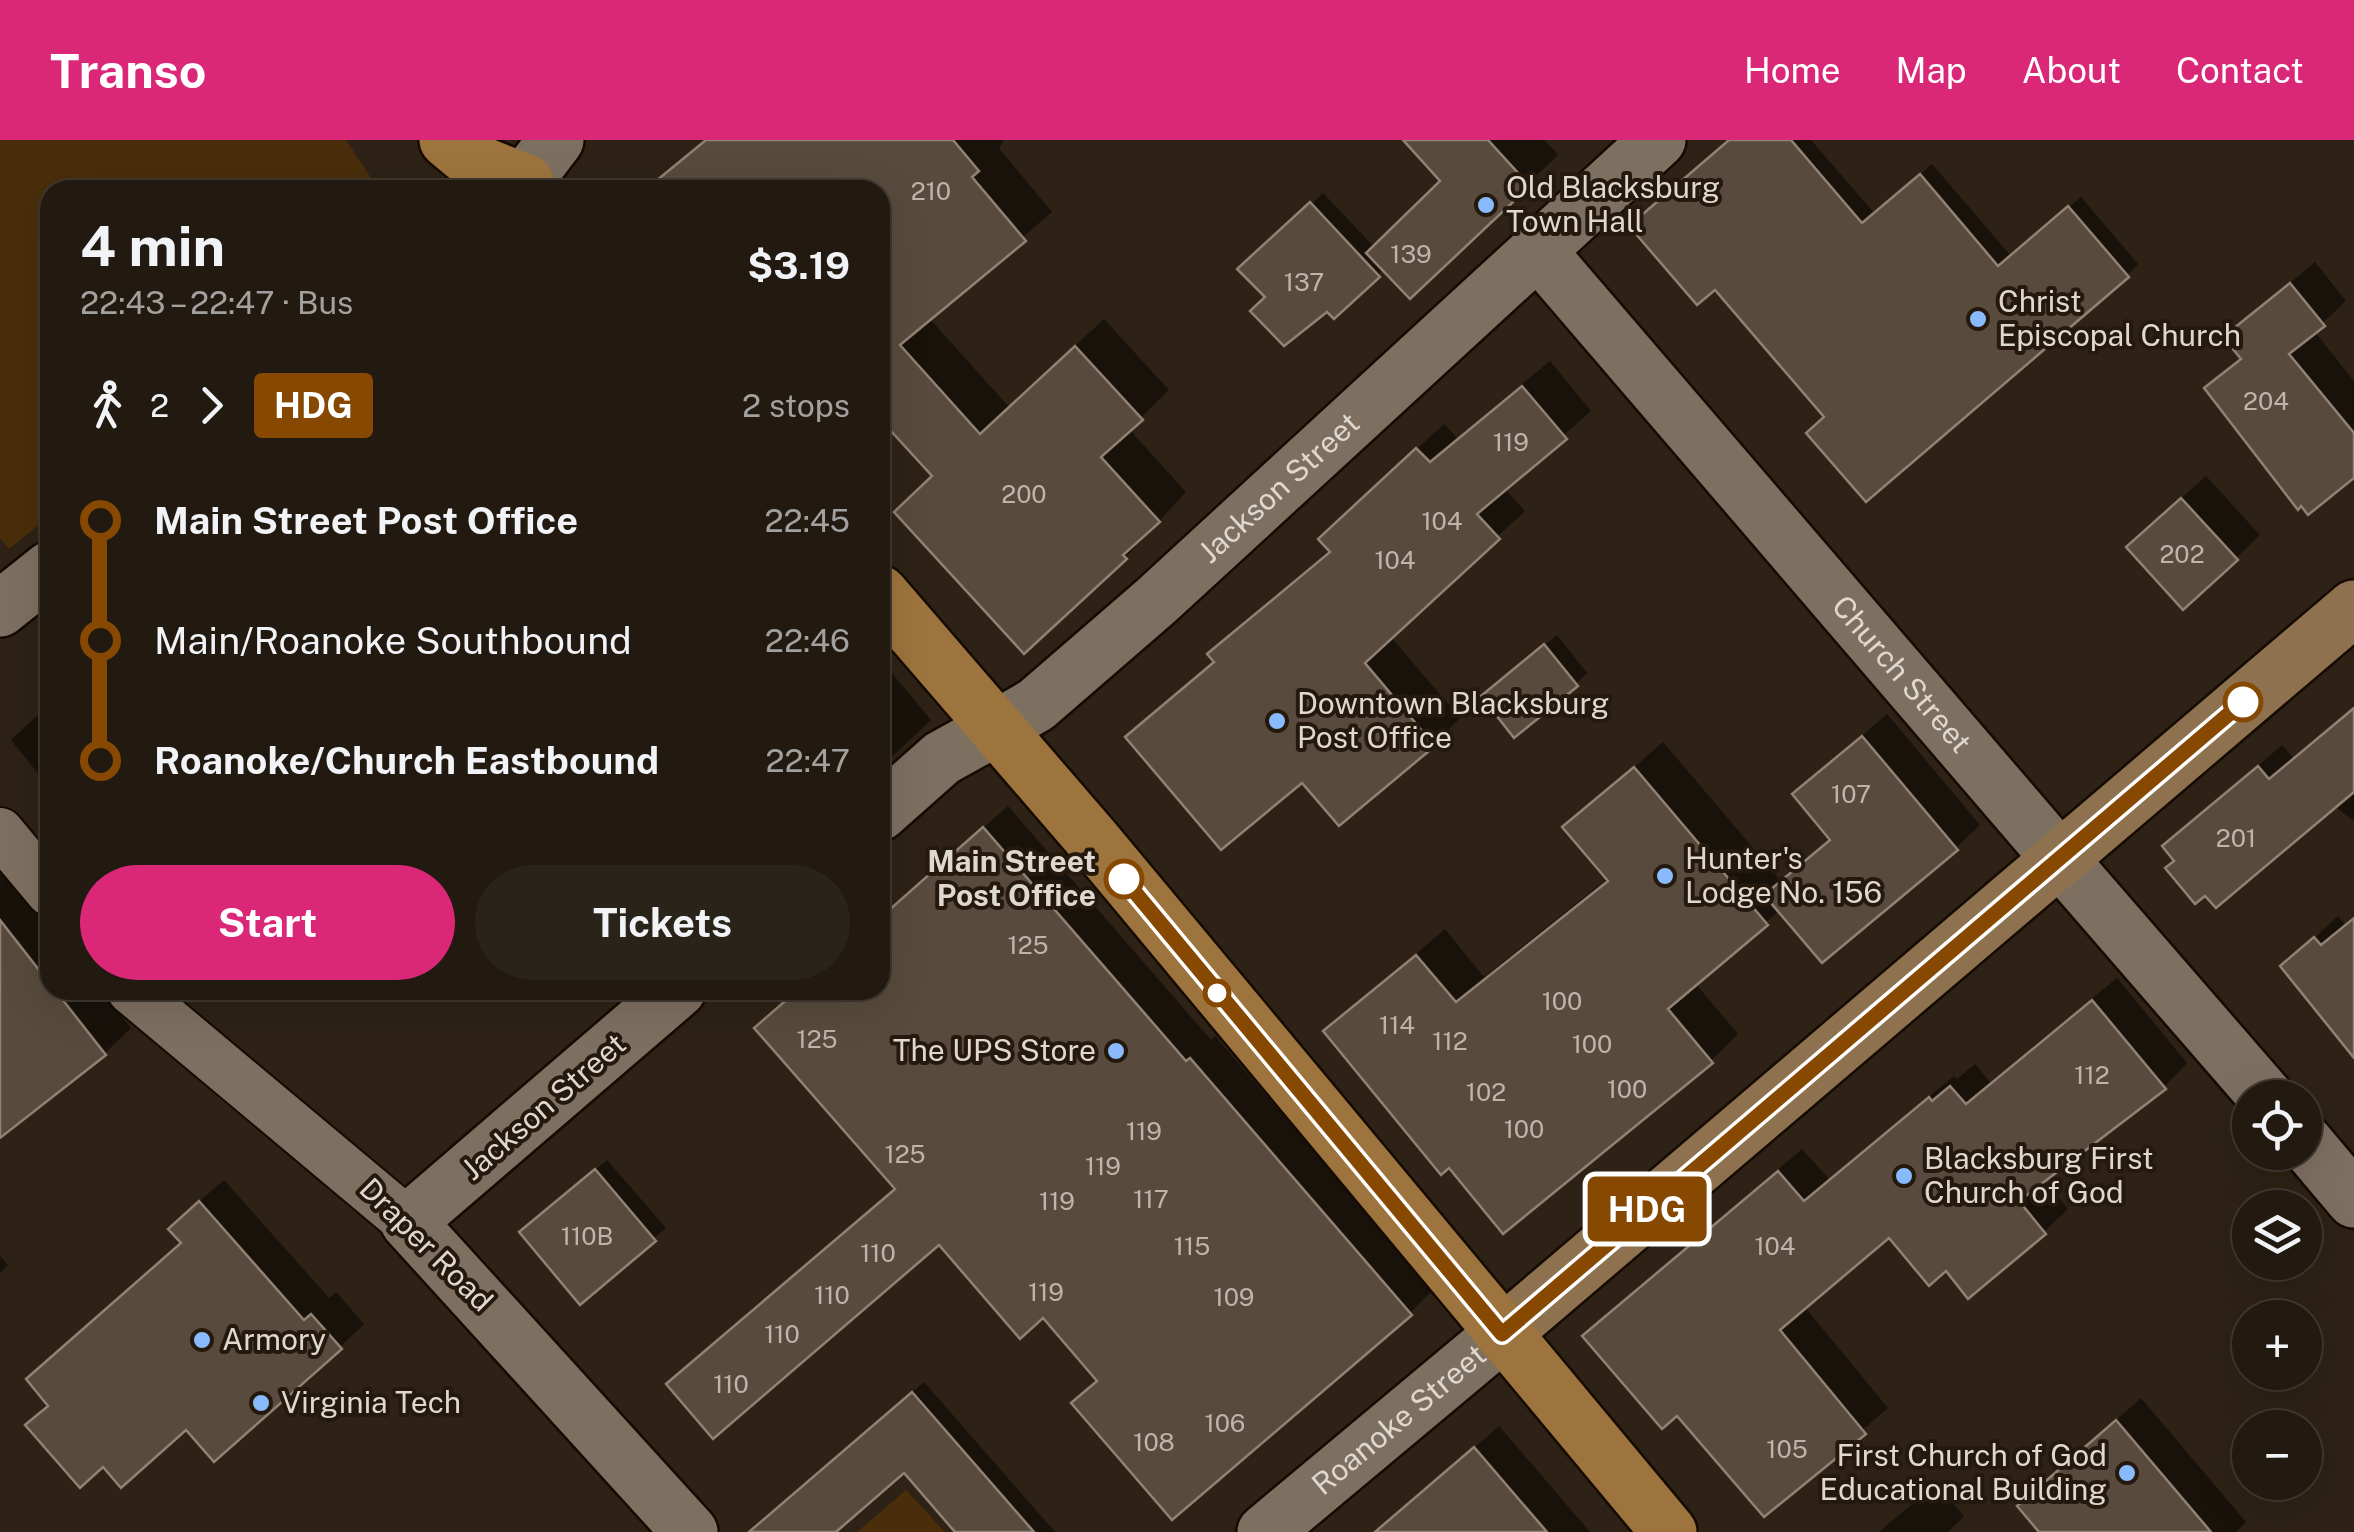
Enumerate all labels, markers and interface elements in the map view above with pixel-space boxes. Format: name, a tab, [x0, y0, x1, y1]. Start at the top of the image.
text: Transo	[50, 42, 206, 99]
text: Home	[1744, 50, 1841, 91]
text: Map	[1896, 50, 1967, 91]
text: About	[2022, 50, 2121, 91]
text: Contact	[2176, 50, 2304, 91]
place label: Old Blacksburg Town Hall	[1506, 169, 1720, 239]
house number: 210	[911, 176, 951, 206]
marker: Old Blacksburg Town Hall	[1475, 194, 1497, 216]
text: 4 min	[80, 214, 225, 278]
house number: 139	[1390, 239, 1432, 269]
text: $3.19	[747, 243, 850, 288]
house number: 137	[1284, 267, 1324, 297]
place label: Christ Episcopal Church	[1998, 283, 2241, 353]
text: 22:43 – 22:47 · Bus	[80, 284, 353, 321]
marker: Christ Episcopal Church	[1967, 308, 1989, 330]
icon: walk	[80, 378, 135, 433]
icon: forward	[184, 378, 239, 433]
text: HDG	[274, 385, 353, 426]
house number: 204	[2243, 386, 2289, 416]
text: 2	[150, 387, 169, 424]
text: 2 stops	[742, 387, 850, 424]
street label: Jackson Street	[1191, 404, 1366, 570]
house number: 119	[1493, 427, 1529, 457]
house number: 200	[1001, 479, 1047, 509]
text: Main Street Post Office	[154, 498, 578, 543]
text: 22:45	[765, 502, 850, 539]
house number: 104	[1421, 506, 1463, 536]
house number: 202	[2159, 539, 2205, 569]
house number: 104	[1374, 545, 1416, 575]
street label: Church Street	[1825, 588, 1979, 760]
text: Main/Roanoke Southbound	[154, 618, 632, 663]
text: 22:46	[765, 622, 850, 659]
unlabelled marker	[2224, 683, 2262, 721]
place label: Downtown Blacksburg Post Office	[1297, 685, 1609, 755]
marker: Downtown Blacksburg Post Office	[1266, 710, 1288, 732]
text: Roanoke/Church Eastbound	[154, 738, 659, 783]
text: 22:47	[766, 742, 850, 779]
house number: 107	[1831, 779, 1871, 809]
house number: 201	[2216, 823, 2256, 853]
place label: Hunter's Lodge No. 156	[1685, 840, 1882, 910]
place label: Main Street Post Office	[927, 843, 1096, 913]
marker: Main Street Post Office	[1105, 860, 1143, 898]
button: Start	[80, 865, 455, 980]
button: Tickets	[475, 865, 850, 980]
marker: Hunter's Lodge No. 156	[1654, 865, 1676, 887]
house number: 125	[1007, 930, 1049, 960]
unlabelled marker	[1204, 980, 1230, 1006]
house number: 100	[1542, 986, 1582, 1016]
house number: 114	[1379, 1010, 1415, 1040]
house number: 125	[796, 1024, 838, 1054]
street label: Jackson Street	[454, 1025, 633, 1187]
house number: 112	[1432, 1026, 1468, 1056]
house number: 100	[1572, 1029, 1612, 1059]
place label: The UPS Store	[893, 1032, 1096, 1068]
marker: The UPS Store	[1105, 1040, 1127, 1062]
house number: 112	[2074, 1060, 2110, 1090]
house number: 100	[1607, 1074, 1647, 1104]
house number: 102	[1466, 1077, 1506, 1107]
map controls	[2232, 1080, 2322, 1500]
button: locate	[2232, 1080, 2322, 1170]
house number: 100	[1504, 1114, 1544, 1144]
house number: 119	[1126, 1116, 1162, 1146]
house number: 125	[884, 1139, 926, 1169]
place label: Blacksburg First Church of God	[1924, 1140, 2154, 1210]
house number: 119	[1085, 1151, 1121, 1181]
marker: Blacksburg First Church of God	[1893, 1165, 1915, 1187]
street label: Draper Road	[353, 1170, 501, 1318]
line badge: HDG	[1590, 1176, 1704, 1242]
house number: 117	[1133, 1184, 1169, 1214]
house number: 119	[1039, 1186, 1075, 1216]
text: HDG	[1608, 1189, 1686, 1230]
button: layers	[2232, 1190, 2322, 1280]
house number: 110B	[561, 1221, 613, 1251]
house number: 115	[1174, 1231, 1210, 1261]
house number: 104	[1754, 1231, 1796, 1261]
house number: 110	[860, 1238, 896, 1268]
house number: 119	[1028, 1277, 1064, 1307]
house number: 110	[814, 1280, 850, 1310]
house number: 109	[1214, 1282, 1254, 1312]
button: +	[2232, 1300, 2322, 1390]
house number: 110	[764, 1319, 800, 1349]
place label: Armory	[222, 1321, 326, 1357]
marker: Armory	[191, 1329, 213, 1351]
street label: Roanoke Street	[1304, 1336, 1493, 1502]
house number: 110	[713, 1369, 749, 1399]
place label: Virginia Tech	[281, 1384, 461, 1420]
marker: Virginia Tech	[250, 1392, 272, 1414]
house number: 106	[1205, 1408, 1245, 1438]
button: −	[2232, 1410, 2322, 1500]
house number: 108	[1133, 1427, 1175, 1457]
house number: 105	[1766, 1434, 1808, 1464]
place label: First Church of God Educational Building	[1820, 1437, 2107, 1507]
marker: First Church of God Educational Building	[2116, 1462, 2138, 1484]

